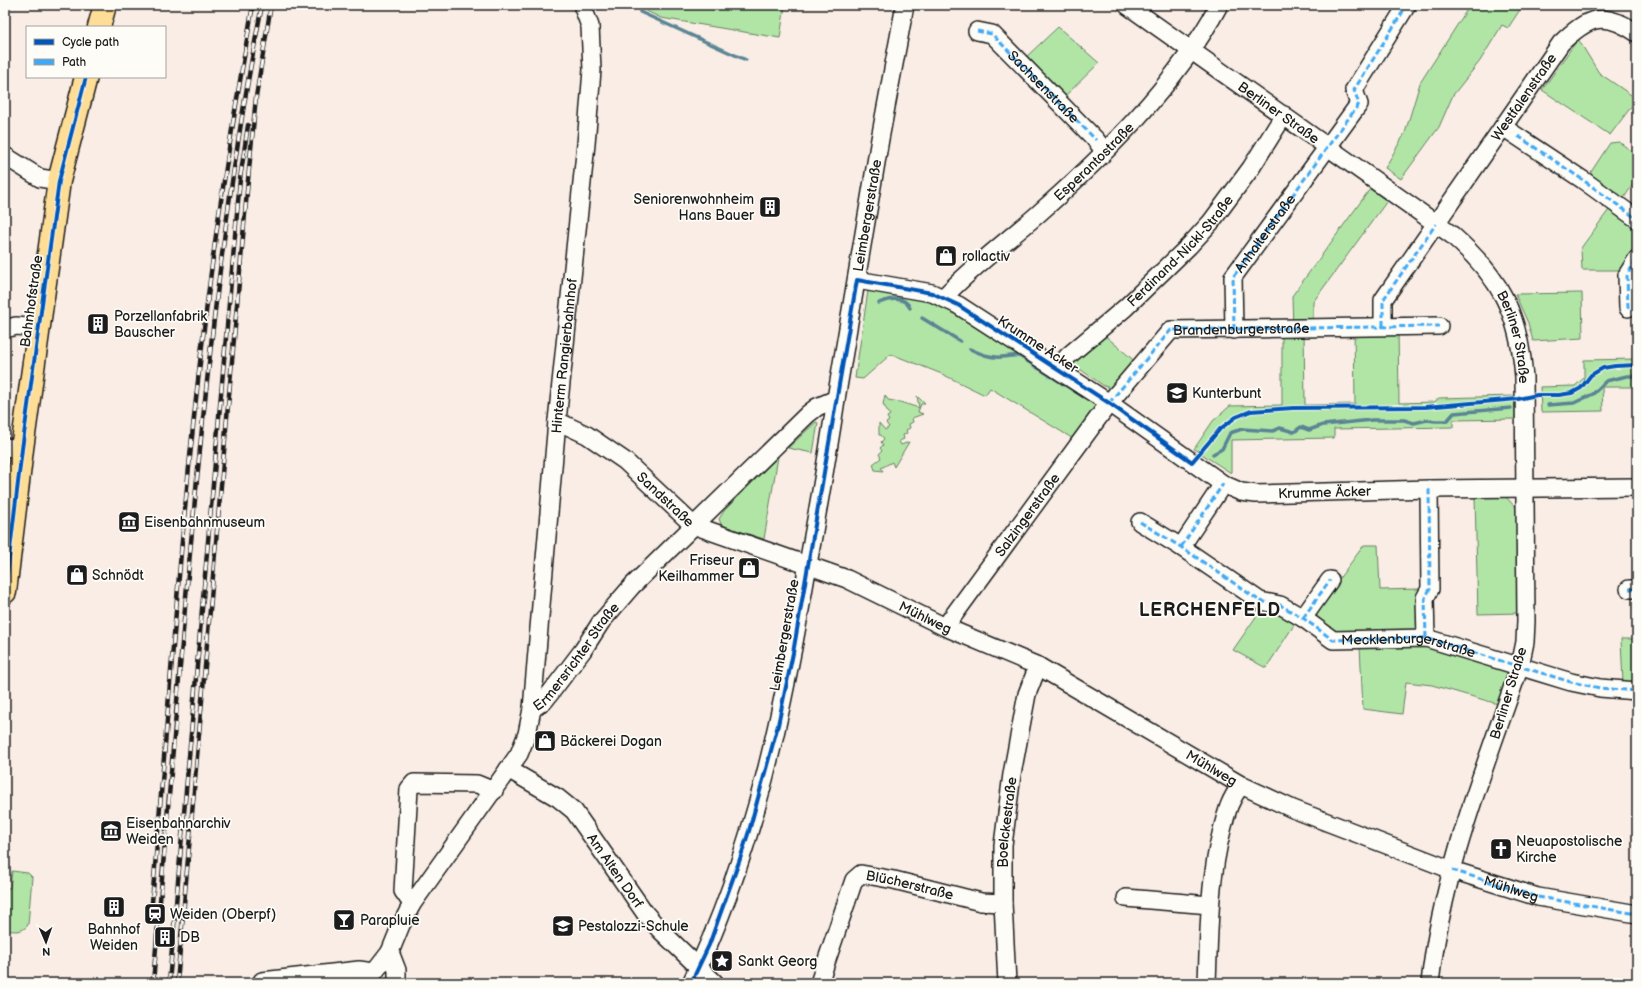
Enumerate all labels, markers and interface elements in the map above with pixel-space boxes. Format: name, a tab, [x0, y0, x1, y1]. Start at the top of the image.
legend	[26, 26, 166, 78]
text: Cycle path	[62, 35, 119, 50]
street label: Sachsenstraße	[1004, 47, 1083, 127]
street label: Westfalenstraße	[1488, 50, 1560, 144]
text: Path	[62, 55, 87, 70]
street label: Berliner Straße	[1235, 78, 1323, 147]
street label: Esperantostraße	[1050, 119, 1138, 205]
street label: Leimbergerstraße	[850, 158, 885, 273]
place label: Seniorenwohnheim Hans Bauer	[633, 191, 755, 224]
street label: Anhalterstraße	[1231, 191, 1299, 276]
street label: Ferdinand-Nickl-Straße	[1124, 192, 1237, 310]
building icon: Seniorenwohnheim Hans Bauer	[757, 194, 783, 220]
shop icon: rollactiv	[933, 243, 959, 269]
place label: rollactiv	[962, 248, 1010, 265]
street label: Bahnhofstraße	[17, 254, 46, 348]
street label: Hinterm Rangierbahnhof	[548, 277, 581, 434]
street label: Berliner Straße	[1493, 288, 1532, 384]
place label: Porzellanfabrik Bauscher	[114, 308, 207, 341]
building icon: Porzellanfabrik Bauscher	[85, 311, 111, 337]
street label: Krumme Äcker	[994, 312, 1082, 377]
street label: Brandenburgerstraße	[1173, 320, 1310, 339]
school or university icon: Kunterbunt	[1164, 380, 1190, 406]
place label: Kunterbunt	[1192, 385, 1262, 402]
street label: Sandstraße	[633, 469, 698, 531]
street label: Salzingerstraße	[991, 470, 1064, 560]
street label: Krumme Äcker	[1278, 483, 1372, 502]
museum icon: Eisenbahnmuseum	[116, 509, 142, 535]
place label: Eisenbahnmuseum	[144, 514, 265, 531]
place label: Friseur Keilhammer	[658, 552, 735, 585]
shop icon: Friseur Keilhammer	[736, 555, 762, 581]
shop icon: Schnödt	[64, 562, 90, 588]
place label: Schnödt	[92, 567, 144, 584]
street label: Leimbergerstraße	[766, 578, 803, 692]
street label: Mühlweg	[896, 598, 954, 638]
street label: Ermersrichter Straße	[530, 599, 623, 715]
district label: LERCHENFELD	[1139, 600, 1281, 621]
street label: Mecklenburgerstraße	[1341, 630, 1477, 661]
street label: Berliner Straße	[1486, 645, 1531, 741]
shop icon: Bäckerei Dogan	[532, 728, 558, 754]
place label: Bäckerei Dogan	[560, 733, 662, 750]
street label: Mühlweg	[1183, 747, 1240, 790]
street label: Boelckestraße	[995, 776, 1021, 868]
place label: Eisenbahnarchiv Weiden	[126, 815, 231, 848]
museum icon: Eisenbahnarchiv Weiden	[98, 818, 124, 844]
street label: Am Alten Dorf	[583, 830, 647, 912]
place label: Neuapostolische Kirche	[1516, 833, 1622, 866]
church icon: Neuapostolische Kirche	[1488, 836, 1514, 862]
street label: Blücherstraße	[865, 867, 955, 904]
street label: Mühlweg	[1481, 872, 1541, 906]
building icon: Bahnhof Weiden	[101, 894, 127, 920]
station icon: Weiden (Oberpf)	[142, 901, 168, 927]
place label: Weiden (Oberpf)	[170, 906, 276, 923]
bar icon: Parapluie	[331, 907, 357, 933]
place label: Parapluie	[360, 912, 420, 929]
school or university icon: Pestalozzi-Schule	[550, 913, 576, 939]
place label: Pestalozzi-Schule	[578, 918, 689, 935]
place label: Bahnhof Weiden	[87, 921, 141, 954]
north arrow	[26, 922, 66, 962]
building icon: DB	[152, 924, 178, 950]
place label: DB	[180, 929, 200, 946]
text: N	[42, 945, 51, 958]
place icon: Sankt Georg	[709, 948, 735, 974]
place label: Sankt Georg	[738, 953, 817, 970]

